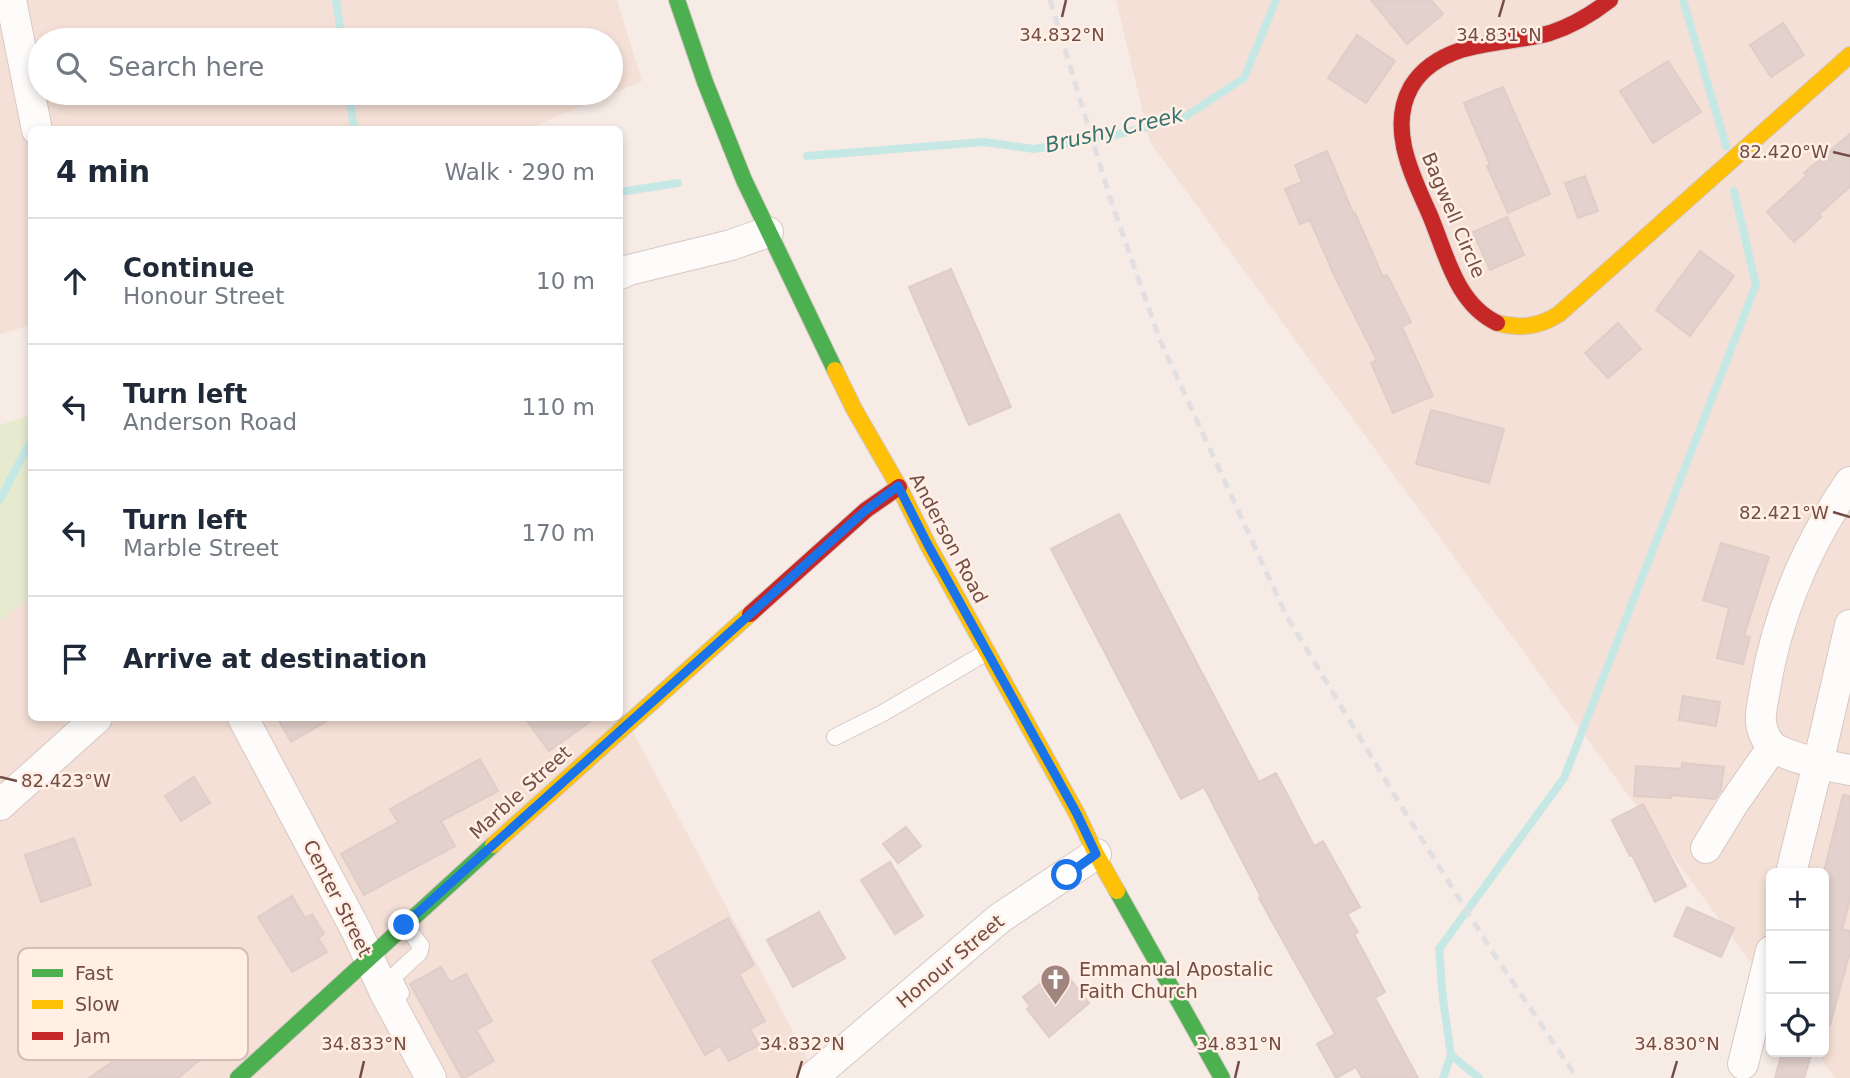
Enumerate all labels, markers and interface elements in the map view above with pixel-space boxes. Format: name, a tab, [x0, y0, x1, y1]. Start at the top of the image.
text: 34.832°N	[1019, 24, 1105, 45]
text: 34.831°N	[1456, 24, 1542, 45]
search box	[28, 28, 623, 105]
icon: search	[52, 48, 90, 86]
text: Search here	[108, 52, 264, 82]
water label: Brushy Creek	[1043, 102, 1186, 158]
text: 82.420°W	[1739, 141, 1829, 162]
street label: Bagwell Circle	[1418, 149, 1490, 281]
text: 4 min	[56, 154, 150, 189]
text: Walk · 290 m	[444, 159, 595, 185]
text: Continue	[123, 253, 254, 283]
icon: ahead	[56, 262, 94, 300]
text: 10 m	[536, 268, 595, 294]
text: Honour Street	[123, 283, 284, 309]
text: Turn left	[123, 379, 247, 409]
icon: left	[56, 388, 94, 426]
text: 110 m	[521, 394, 595, 420]
text: Anderson Road	[123, 409, 297, 435]
street label: Anderson Road	[906, 469, 992, 607]
text: 82.421°W	[1739, 502, 1829, 523]
text: Turn left	[123, 505, 247, 535]
icon: left	[56, 514, 94, 552]
text: 170 m	[521, 520, 595, 546]
text: Marble Street	[123, 535, 279, 561]
icon: arrive	[56, 640, 94, 678]
text: Arrive at destination	[123, 644, 427, 674]
street label: Marble Street	[465, 741, 575, 843]
text: 82.423°W	[21, 770, 111, 791]
street label: Center Street	[299, 836, 377, 960]
route start	[1051, 859, 1082, 890]
map controls	[1766, 868, 1829, 1057]
button: +	[1766, 868, 1829, 931]
route end	[388, 909, 419, 940]
street label: Honour Street	[892, 910, 1008, 1012]
button: −	[1766, 931, 1829, 994]
legend	[18, 948, 248, 1060]
place label: Emmanual Apostalic Faith Church	[1079, 958, 1273, 1002]
text: Fast	[75, 962, 113, 984]
church icon: Emmanual Apostalic Faith Church	[1039, 963, 1073, 1007]
text: Slow	[75, 993, 120, 1015]
button: locate	[1766, 994, 1829, 1057]
text: Jam	[74, 1025, 111, 1047]
text: 34.833°N	[321, 1033, 407, 1054]
text: 34.832°N	[759, 1033, 845, 1054]
text: 34.831°N	[1196, 1033, 1282, 1054]
text: 34.830°N	[1634, 1033, 1720, 1054]

